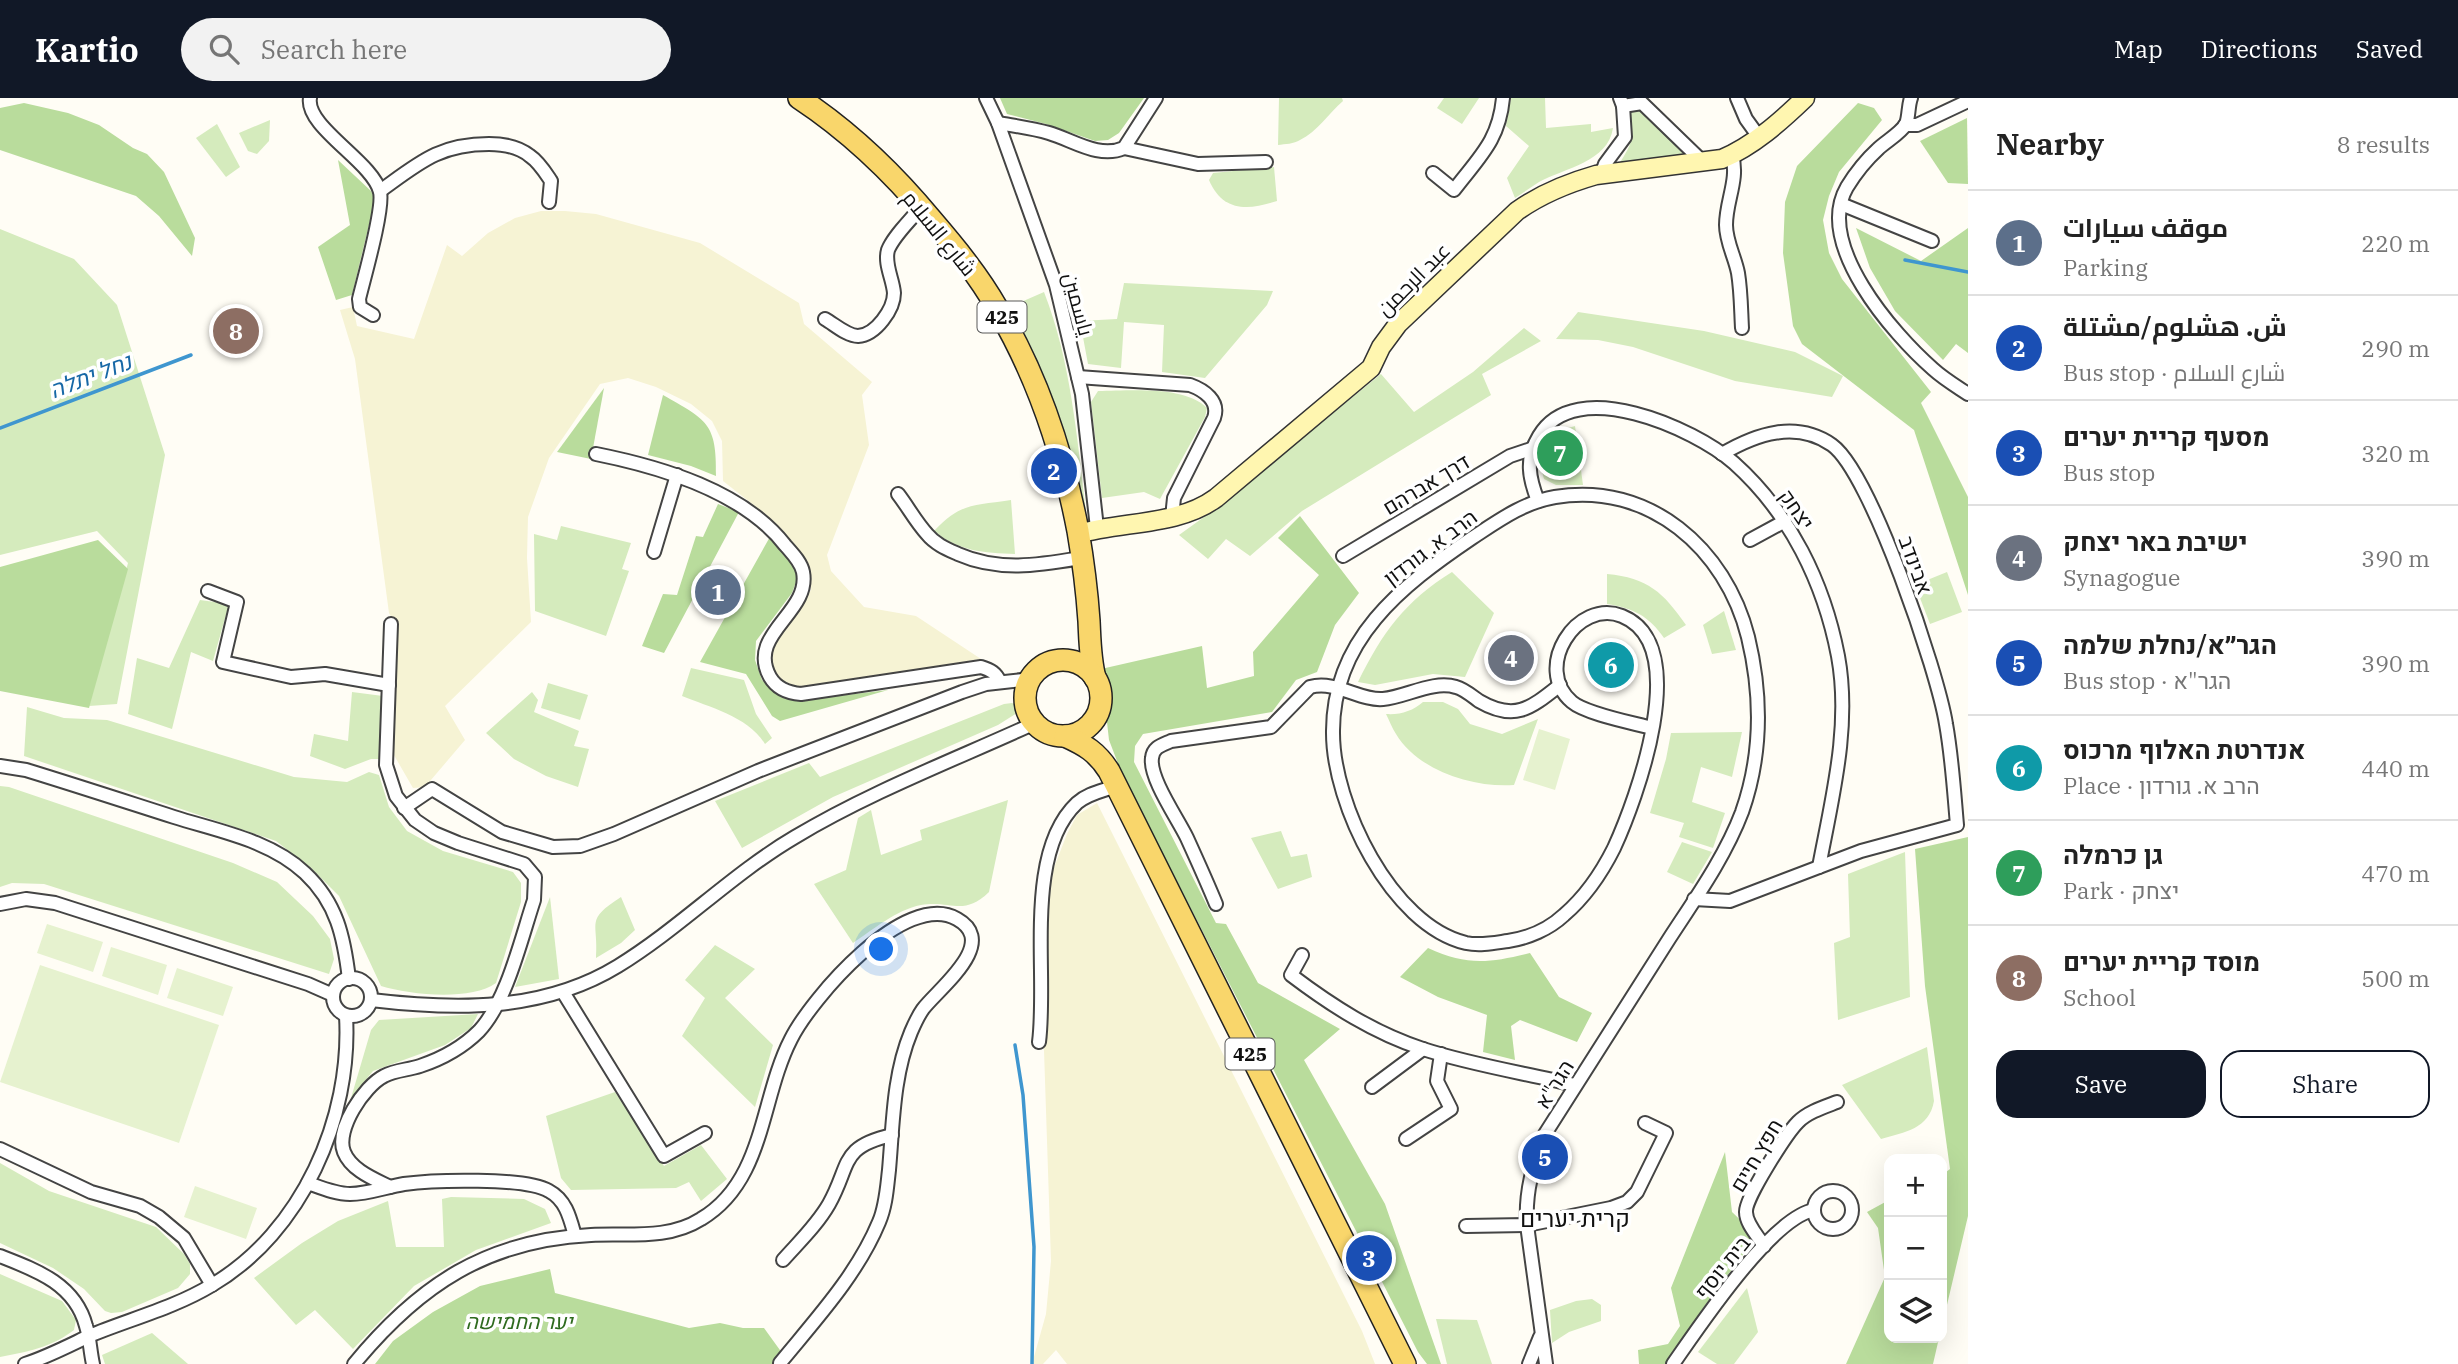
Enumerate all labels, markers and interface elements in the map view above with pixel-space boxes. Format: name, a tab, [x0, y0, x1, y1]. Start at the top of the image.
search box	[181, 18, 671, 81]
text: Kartio	[35, 28, 139, 71]
icon: search	[205, 30, 243, 68]
text: Search here	[261, 32, 407, 66]
text: Map	[2114, 33, 2163, 65]
text: Directions	[2201, 33, 2318, 65]
text: Saved	[2356, 33, 2423, 65]
text: Nearby	[1996, 124, 2104, 163]
text: 8 results	[2337, 129, 2430, 159]
street label: شارع السلام	[896, 184, 983, 282]
text: موقف سيارات	[2063, 210, 2228, 244]
text: 1	[2012, 228, 2026, 258]
text: 220 m	[2361, 228, 2430, 258]
street label: عبد الرحمن	[1370, 236, 1456, 322]
text: Parking	[2063, 252, 2148, 282]
street label: ياسمين	[1057, 269, 1101, 339]
road number: 425	[978, 302, 1026, 332]
pin: 8	[213, 305, 259, 357]
text: ش. هشلوم/مشتلة	[2063, 309, 2287, 343]
text: 2	[2012, 333, 2026, 363]
text: 290 m	[2361, 333, 2430, 363]
water label: נחל יתלה	[45, 345, 137, 404]
text: Bus stop · شارع السلام	[2063, 357, 2285, 387]
text: מסעף קריית יערים	[2063, 419, 2270, 453]
pin: 7	[1537, 427, 1583, 479]
text: 3	[2012, 438, 2026, 468]
text: 320 m	[2361, 438, 2430, 468]
pin: 2	[1031, 445, 1077, 497]
street label: דרך אברהם	[1377, 447, 1475, 521]
text: Bus stop	[2063, 457, 2155, 487]
street label: יצחק	[1773, 483, 1821, 535]
street label: הרב א. גורדון	[1378, 503, 1482, 591]
text: ישיבת באר יצחק	[2063, 524, 2248, 558]
street label: אבינדב	[1892, 532, 1940, 598]
text: 4	[2012, 543, 2026, 573]
text: 390 m	[2361, 543, 2430, 573]
text: Synagogue	[2063, 562, 2180, 592]
pin: 1	[695, 566, 741, 618]
text: הגר״א/נחלת שלמה	[2063, 627, 2277, 661]
pin: 4	[1488, 632, 1534, 684]
pin: 6	[1588, 639, 1634, 691]
text: 5	[2012, 648, 2026, 678]
text: 390 m	[2361, 648, 2430, 678]
text: Bus stop · הגר"א	[2063, 665, 2231, 695]
text: אנדרטת האלוף מרכוס	[2063, 732, 2305, 766]
text: 6	[2012, 753, 2026, 783]
text: 440 m	[2361, 753, 2430, 783]
text: Place · הרב א. גורדון	[2063, 770, 2260, 800]
text: גן כרמלה	[2063, 837, 2163, 871]
text: 7	[2012, 858, 2026, 888]
text: 470 m	[2361, 858, 2430, 888]
text: Park · יצחק	[2063, 875, 2179, 905]
your location	[864, 932, 898, 966]
text: מוסד קריית יערים	[2063, 944, 2260, 978]
text: 8	[2012, 963, 2026, 993]
text: 500 m	[2361, 963, 2430, 993]
text: School	[2063, 982, 2136, 1012]
road number: 425	[1226, 1038, 1274, 1070]
button: Save	[1996, 1050, 2206, 1118]
button: Share	[2220, 1050, 2430, 1118]
street label: הגר"א	[1528, 1054, 1580, 1114]
street label: חפץ חיים	[1723, 1113, 1789, 1197]
pin: 5	[1522, 1131, 1568, 1183]
map controls	[1884, 1154, 1947, 1343]
button: +	[1884, 1154, 1947, 1217]
district label: קרית יערים	[1520, 1202, 1630, 1234]
button: −	[1884, 1217, 1947, 1280]
street label: בית יוסף	[1688, 1230, 1756, 1304]
pin: 3	[1346, 1232, 1392, 1284]
button: layers	[1884, 1280, 1947, 1343]
park label: יער החמישה	[465, 1307, 574, 1335]

